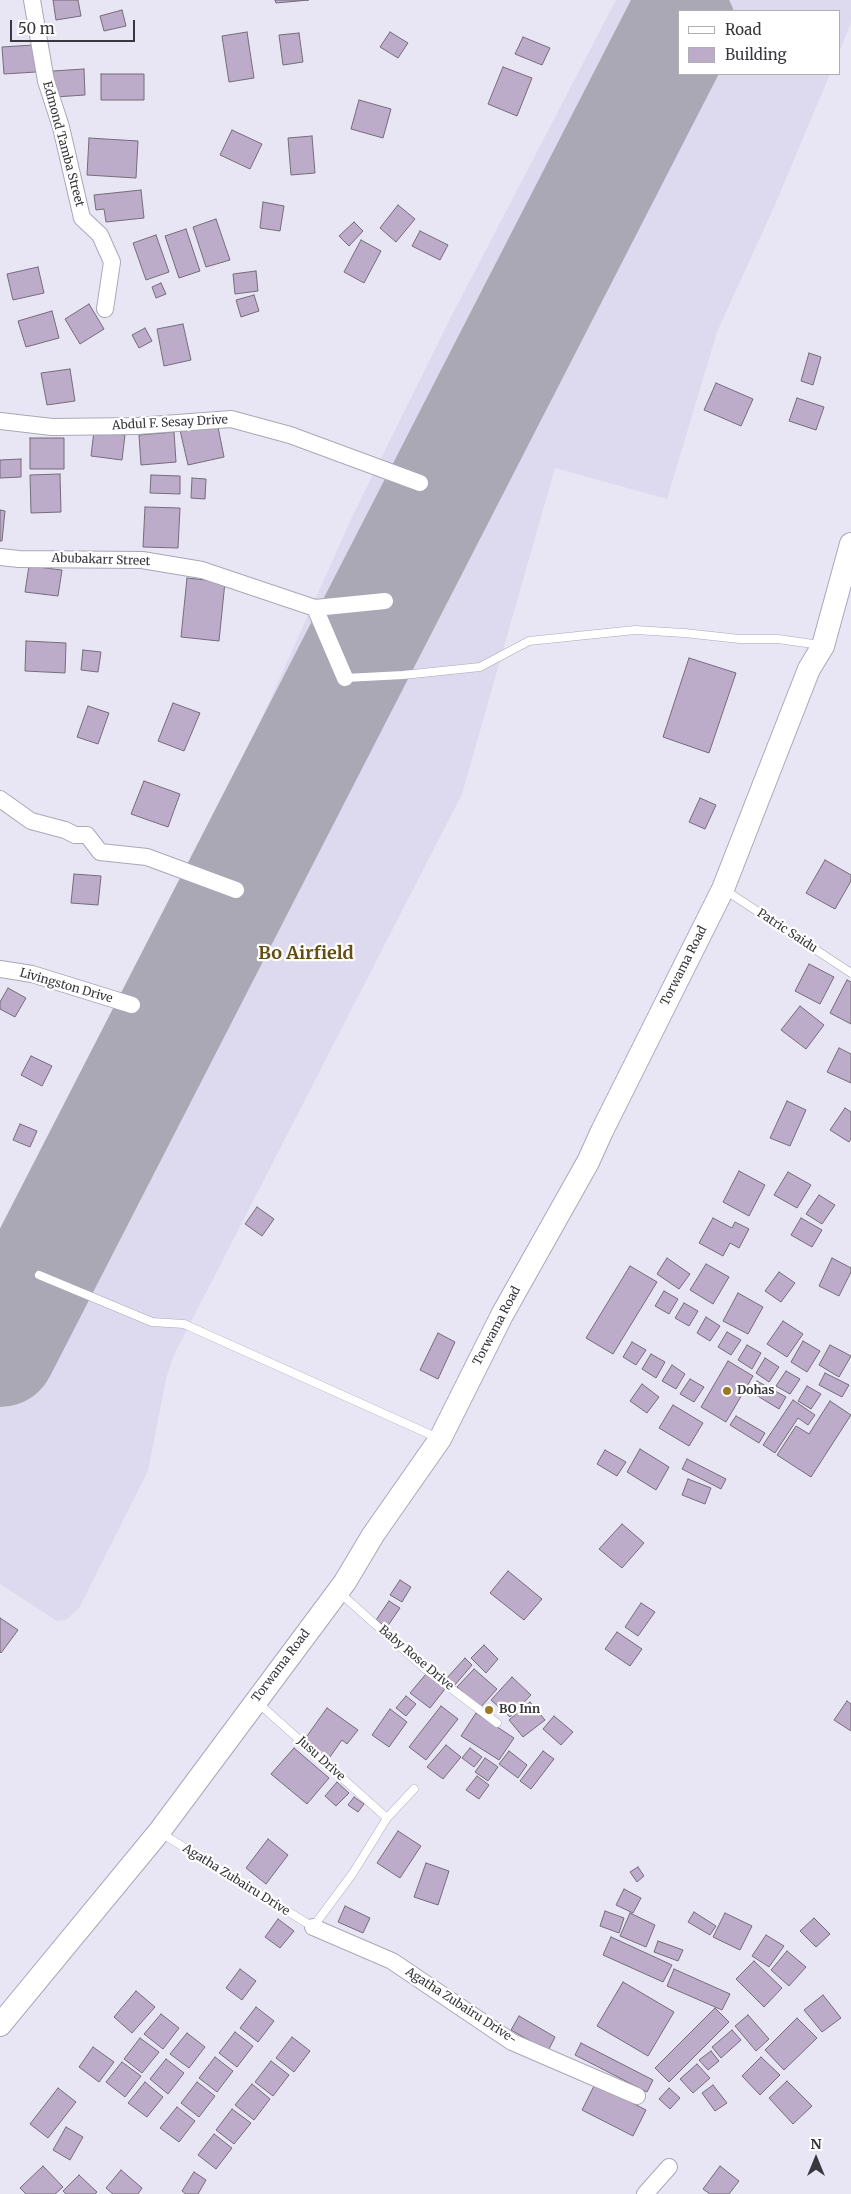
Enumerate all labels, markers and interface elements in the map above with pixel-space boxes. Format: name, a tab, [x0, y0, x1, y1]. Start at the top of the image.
scale bar	[12, 10, 138, 42]
legend	[678, 10, 841, 75]
text: 50 m	[18, 19, 55, 38]
text: Road	[725, 20, 761, 39]
text: Building	[725, 45, 787, 64]
street label: Edmond Tamba Street	[39, 80, 87, 208]
street label: Abdul F. Sesay Drive	[112, 413, 228, 433]
street label: Abubakarr Street	[51, 551, 151, 569]
street label: Patric Saidu	[754, 906, 820, 956]
street label: Torwama Road	[658, 924, 710, 1008]
district label: Bo Airfield	[258, 943, 354, 965]
street label: Livingston Drive	[18, 966, 114, 1006]
street label: Torwama Road	[470, 1284, 524, 1368]
place label: Dohas	[737, 1384, 774, 1398]
marker: Dohas	[721, 1385, 733, 1397]
street label: Baby Rose Drive	[376, 1623, 456, 1693]
street label: Torwama Road	[249, 1627, 313, 1705]
place label: BO Inn	[499, 1703, 540, 1717]
marker: BO Inn	[483, 1704, 495, 1716]
street label: Jusu Drive	[294, 1734, 348, 1784]
street label: Agatha Zubairu Drive	[180, 1841, 292, 1919]
street label: Agatha Zubairu Drive-	[403, 1965, 519, 2047]
north arrow	[791, 2134, 841, 2184]
text: N	[810, 2135, 822, 2153]

